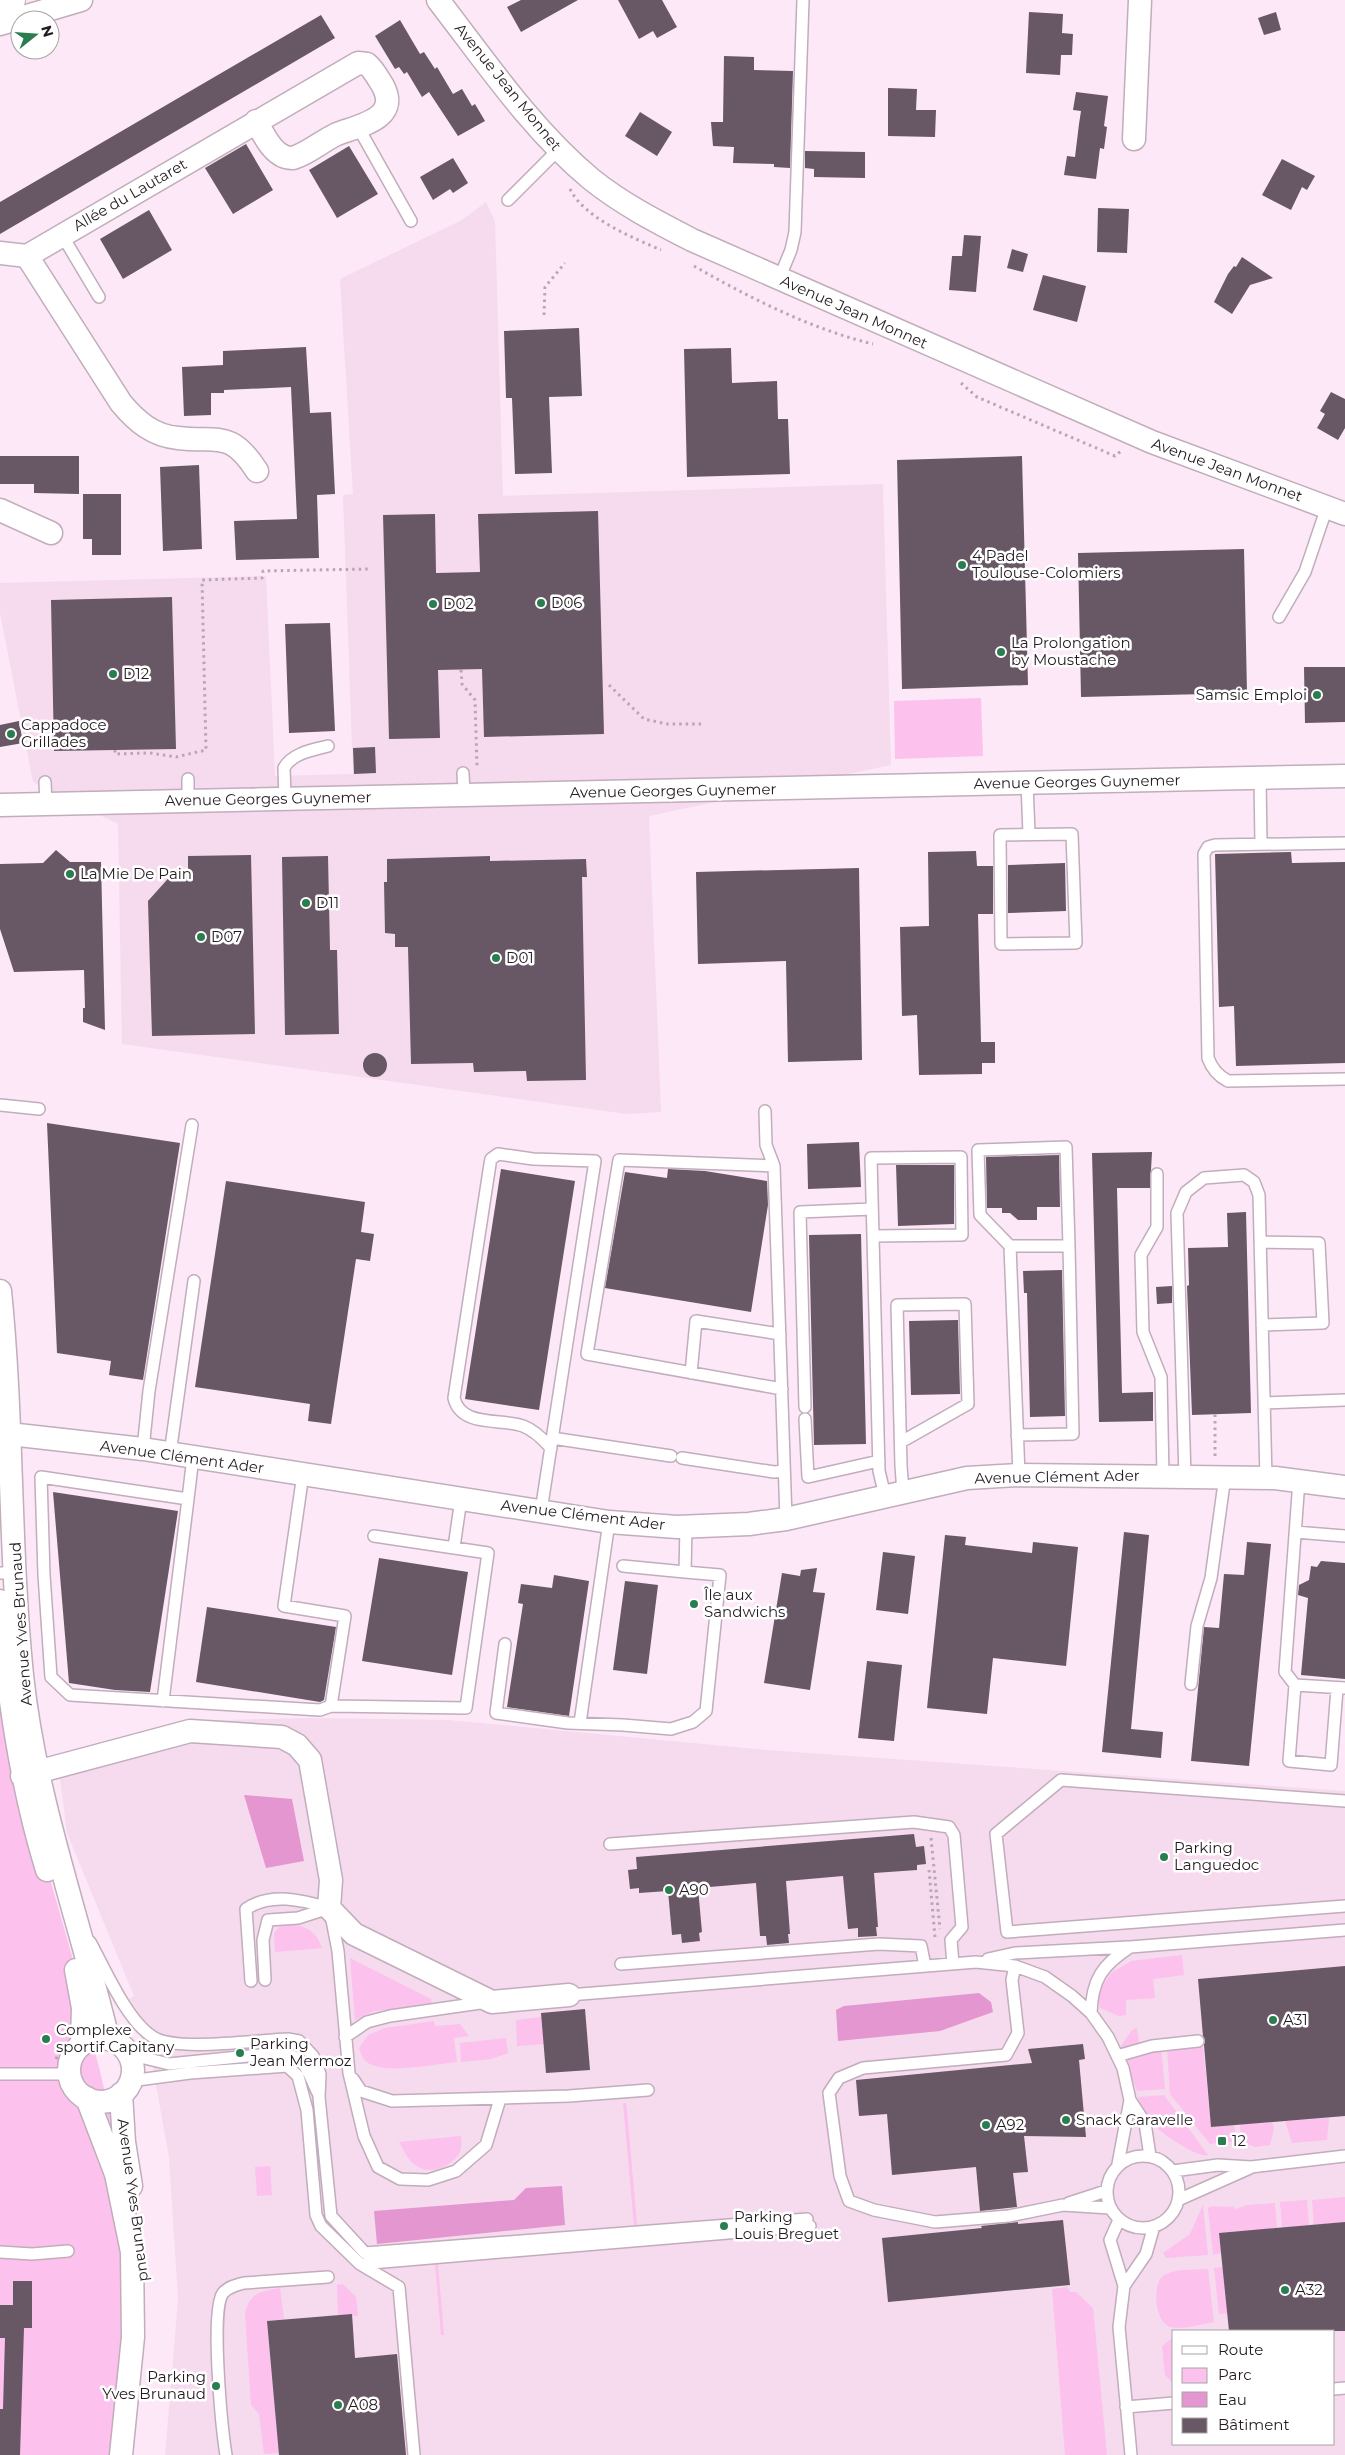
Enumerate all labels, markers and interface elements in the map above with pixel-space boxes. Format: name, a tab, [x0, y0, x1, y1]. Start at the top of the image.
north arrow	[10, 10, 60, 60]
street label: Avenue Jean Monnet	[451, 19, 566, 154]
text: N	[37, 23, 58, 39]
street label: Allée du Lautaret	[69, 154, 190, 235]
street label: Avenue Jean Monnet	[778, 271, 931, 353]
street label: Avenue Jean Monnet	[1149, 433, 1305, 506]
place label: 4 Padel Toulouse-Colomiers	[972, 546, 1121, 582]
marker: 4 Padel Toulouse-Colomiers	[956, 559, 968, 571]
place label: D06	[551, 593, 582, 612]
place label: D02	[443, 594, 474, 613]
marker: D06	[535, 597, 547, 609]
marker: D02	[427, 598, 439, 610]
place label: La Prolongation by Moustache	[1011, 633, 1131, 669]
marker: La Prolongation by Moustache	[995, 646, 1007, 658]
place label: D12	[123, 664, 149, 683]
marker: D12	[107, 668, 119, 680]
place label: Samsic Emploi	[1196, 685, 1307, 704]
marker: Samsic Emploi	[1311, 689, 1323, 701]
place label: Cappadoce Grillades	[21, 715, 106, 751]
marker: Cappadoce Grillades	[5, 728, 17, 740]
street label: Avenue Georges Guynemer	[973, 770, 1181, 793]
street label: Avenue Georges Guynemer	[569, 779, 777, 802]
street label: Avenue Georges Guynemer	[164, 787, 372, 810]
place label: La Mie De Pain	[80, 864, 192, 883]
marker: La Mie De Pain	[64, 868, 76, 880]
place label: D11	[316, 893, 339, 912]
marker: D11	[300, 897, 312, 909]
place label: D07	[211, 927, 242, 946]
marker: D07	[195, 931, 207, 943]
place label: D01	[506, 948, 534, 967]
marker: D01	[490, 952, 502, 964]
street label: Avenue Clément Ader	[99, 1436, 265, 1477]
street label: Avenue Clément Ader	[974, 1466, 1140, 1487]
street label: Avenue Clément Ader	[500, 1495, 666, 1534]
street label: Avenue Yves Brunaud	[5, 1541, 36, 1707]
place label: Île aux Sandwichs	[703, 1585, 785, 1621]
marker: Île aux Sandwichs	[688, 1598, 700, 1610]
place label: Parking Languedoc	[1174, 1838, 1259, 1874]
marker: Parking Languedoc	[1158, 1851, 1170, 1863]
place label: A90	[679, 1880, 709, 1899]
marker: A90	[663, 1884, 675, 1896]
place label: A31	[1283, 2010, 1308, 2029]
marker: A31	[1267, 2014, 1279, 2026]
place label: Complexe sportif Capitany	[56, 2020, 175, 2056]
marker: Complexe sportif Capitany	[40, 2033, 52, 2045]
place label: Parking Jean Mermoz	[249, 2034, 352, 2070]
marker: Parking Jean Mermoz	[234, 2047, 246, 2059]
place label: Snack Caravelle	[1076, 2110, 1193, 2129]
marker: Snack Caravelle	[1060, 2114, 1072, 2126]
place label: A92	[996, 2115, 1024, 2134]
street label: Avenue Yves Brunaud	[114, 2117, 155, 2283]
marker: A92	[980, 2119, 992, 2131]
place label: 12	[1232, 2131, 1246, 2150]
marker: 12	[1216, 2135, 1228, 2147]
place label: Parking Louis Breguet	[734, 2207, 839, 2243]
marker: Parking Louis Breguet	[718, 2220, 730, 2232]
place label: A32	[1295, 2280, 1323, 2299]
marker: A32	[1279, 2284, 1291, 2296]
legend	[1172, 2330, 1335, 2445]
text: Route	[1218, 2340, 1263, 2359]
text: Parc	[1218, 2365, 1252, 2384]
place label: Parking Yves Brunaud	[102, 2367, 206, 2403]
marker: Parking Yves Brunaud	[210, 2380, 222, 2392]
text: Eau	[1218, 2390, 1247, 2409]
place label: A08	[348, 2395, 378, 2414]
marker: A08	[332, 2399, 344, 2411]
text: Bâtiment	[1218, 2415, 1290, 2434]

